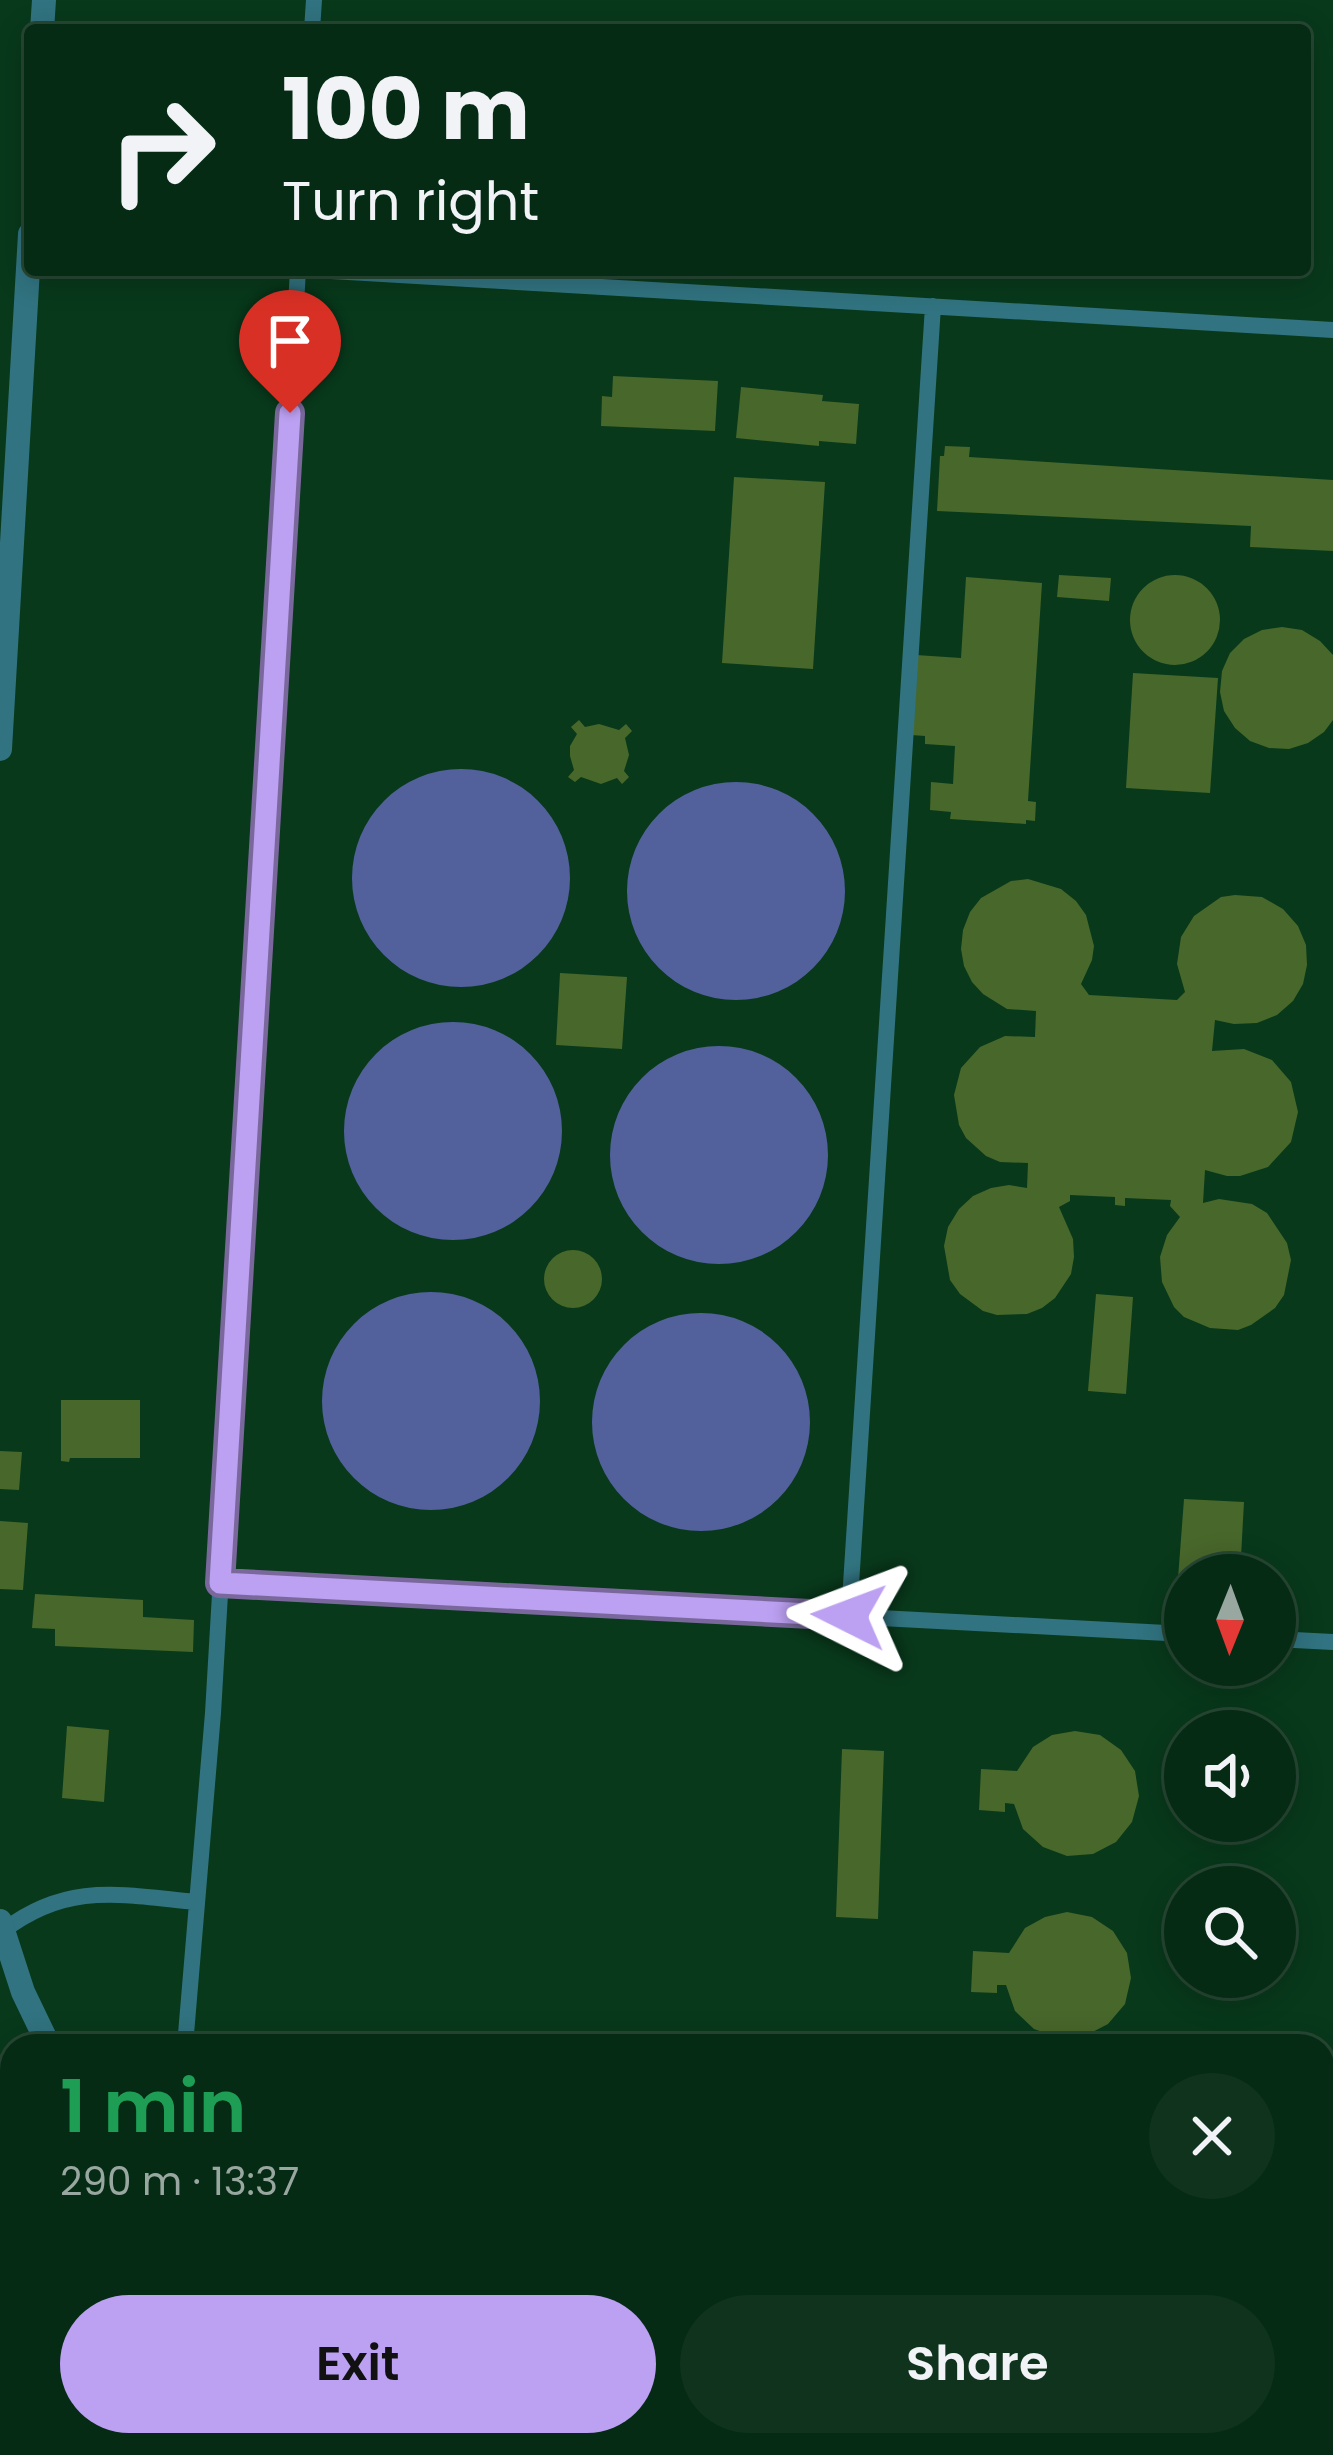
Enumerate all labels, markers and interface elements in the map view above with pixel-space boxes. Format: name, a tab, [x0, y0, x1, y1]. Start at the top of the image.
text: 100 m	[282, 51, 530, 168]
icon: right	[84, 72, 240, 228]
text: Turn right	[282, 163, 539, 239]
pin	[239, 290, 341, 413]
icon: arrive	[257, 308, 323, 374]
position arrow	[786, 1553, 912, 1679]
north arrow	[1164, 1554, 1296, 1686]
map controls	[1164, 1554, 1296, 1998]
button: sound	[1164, 1710, 1296, 1842]
button: search	[1164, 1866, 1296, 1998]
text: 1 min	[60, 2056, 246, 2157]
button: close	[1149, 2073, 1275, 2199]
text: 290 m · 13:37	[60, 2154, 299, 2209]
button: Exit	[60, 2295, 656, 2433]
button: Share	[680, 2295, 1275, 2433]

